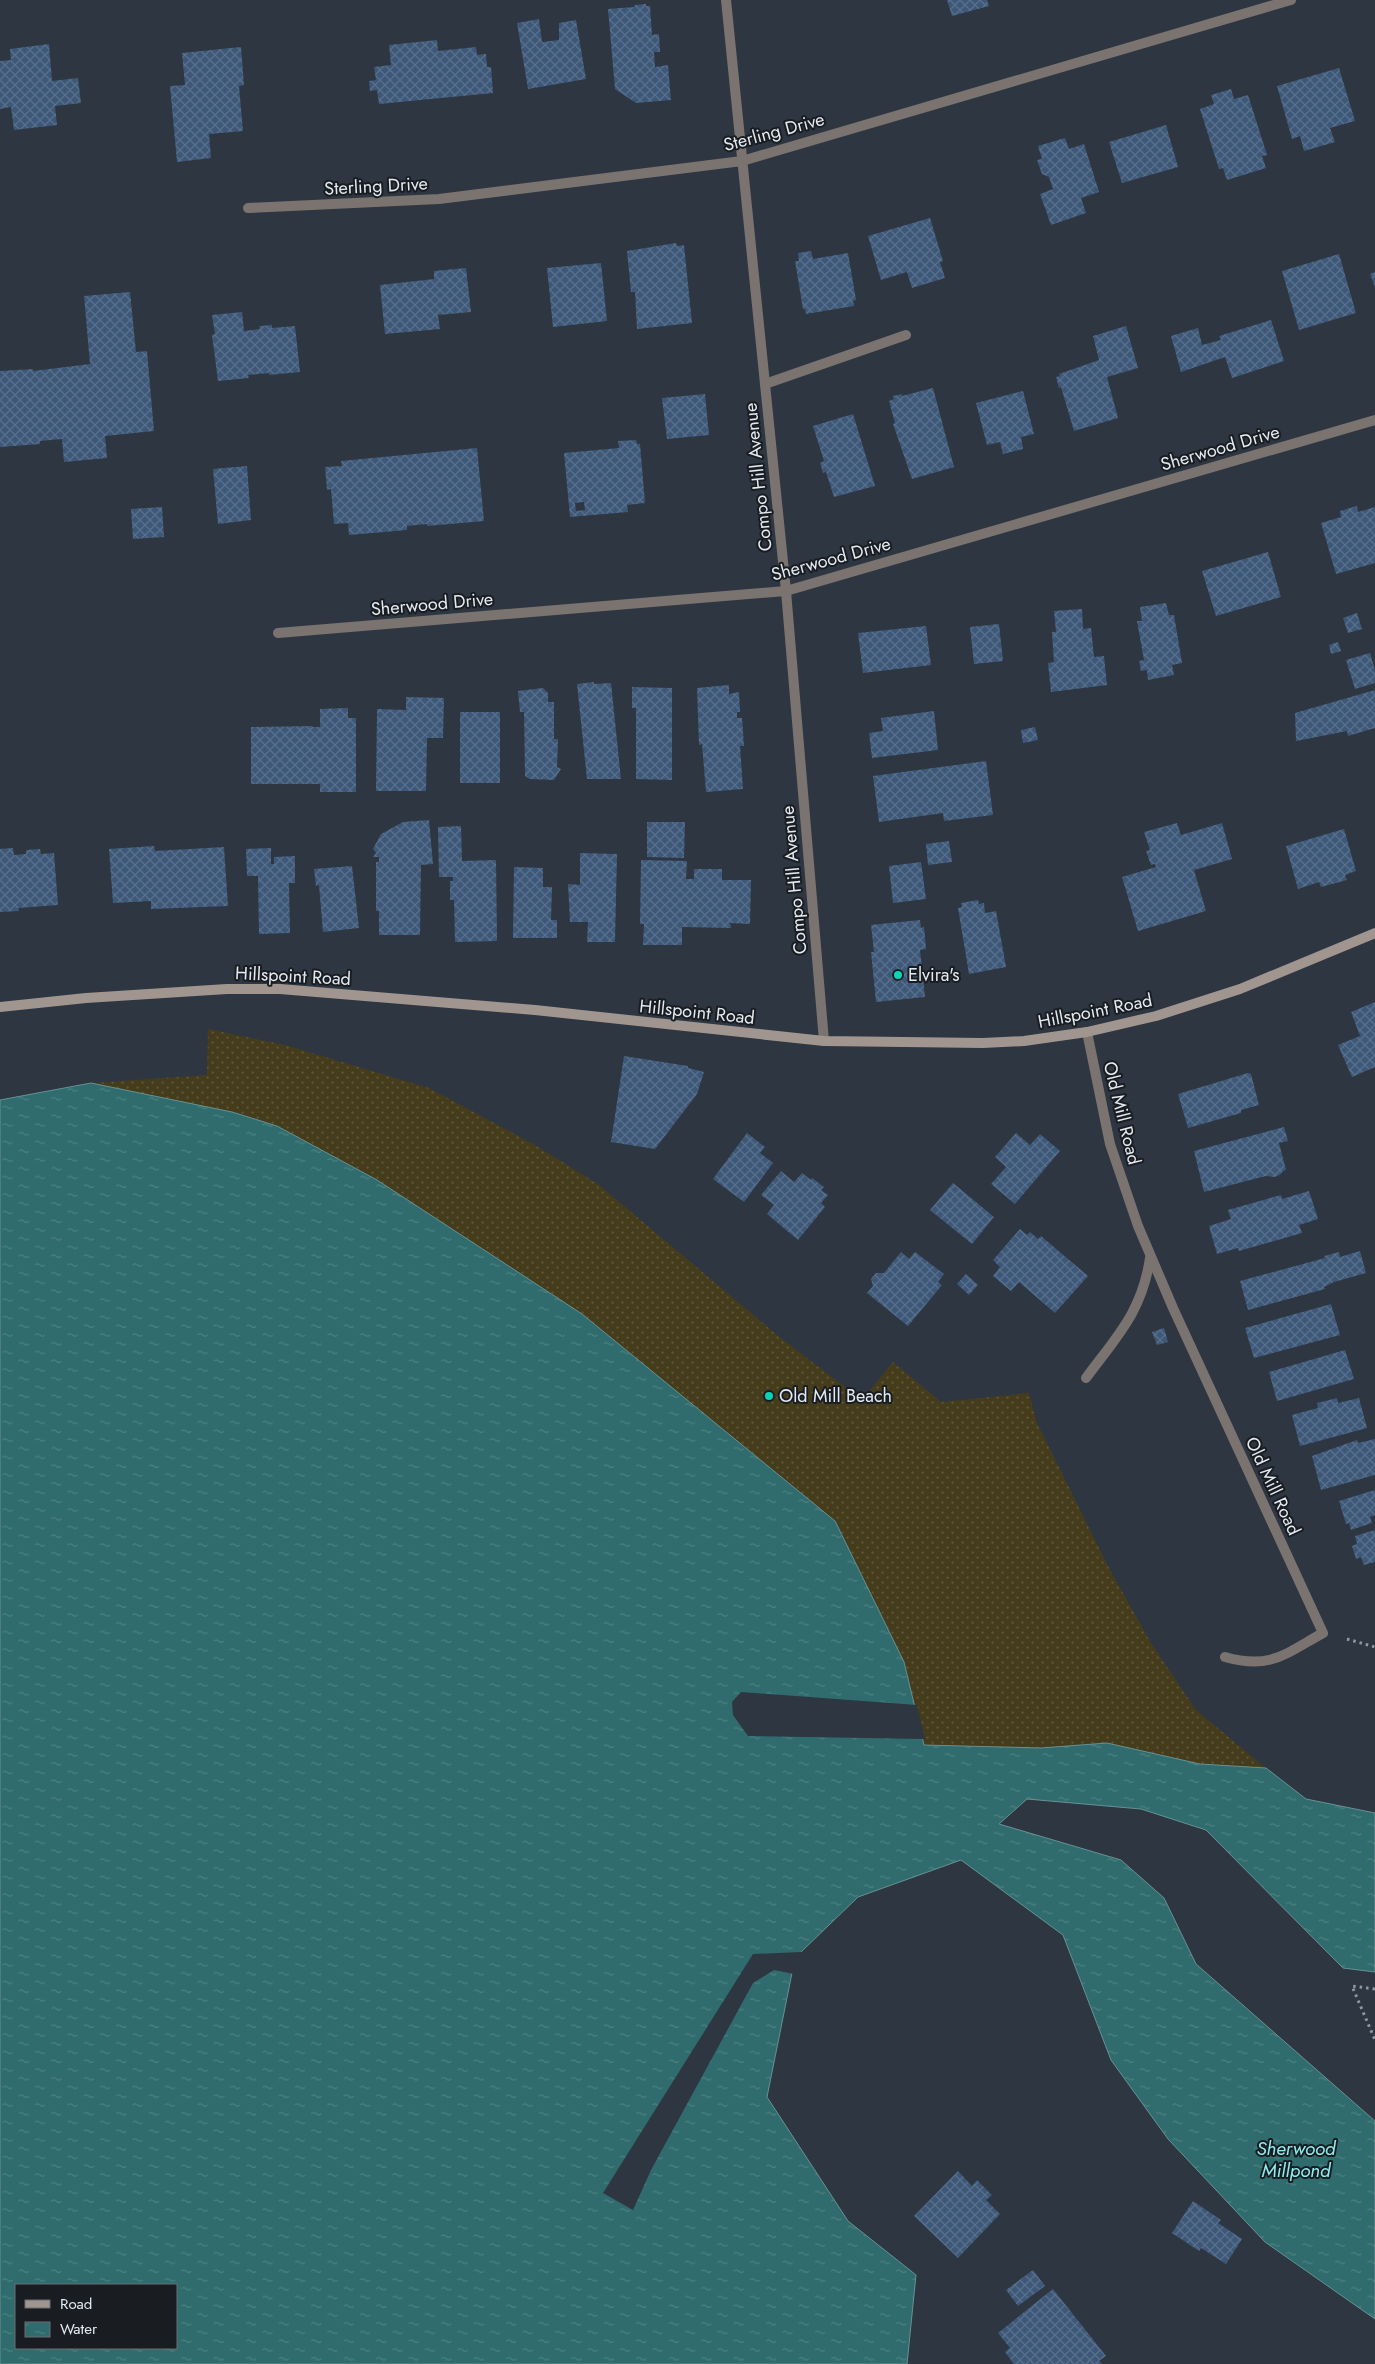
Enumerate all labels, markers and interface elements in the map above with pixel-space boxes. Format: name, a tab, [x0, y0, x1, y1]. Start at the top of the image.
street label: Sterling Drive	[721, 106, 827, 158]
street label: Sterling Drive	[324, 170, 428, 202]
street label: Compo Hill Avenue	[737, 402, 779, 552]
street label: Sherwood Drive	[1157, 419, 1283, 477]
street label: Sherwood Drive	[768, 531, 894, 587]
street label: Sherwood Drive	[370, 586, 494, 622]
street label: Compo Hill Avenue	[775, 805, 813, 955]
street label: Hillspoint Road	[234, 960, 352, 992]
place label: Elvira's	[908, 962, 960, 988]
marker: Elvira's	[892, 969, 904, 981]
street label: Hillspoint Road	[1036, 987, 1154, 1035]
street label: Hillspoint Road	[638, 993, 756, 1031]
street label: Old Mill Road	[1097, 1059, 1147, 1167]
place label: Old Mill Beach	[779, 1383, 892, 1409]
marker: Old Mill Beach	[763, 1390, 775, 1402]
street label: Old Mill Road	[1239, 1433, 1307, 1539]
water label: Sherwood Millpond	[1256, 2135, 1337, 2184]
legend	[15, 2284, 178, 2349]
text: Road	[60, 2293, 92, 2315]
text: Water	[60, 2318, 98, 2340]

